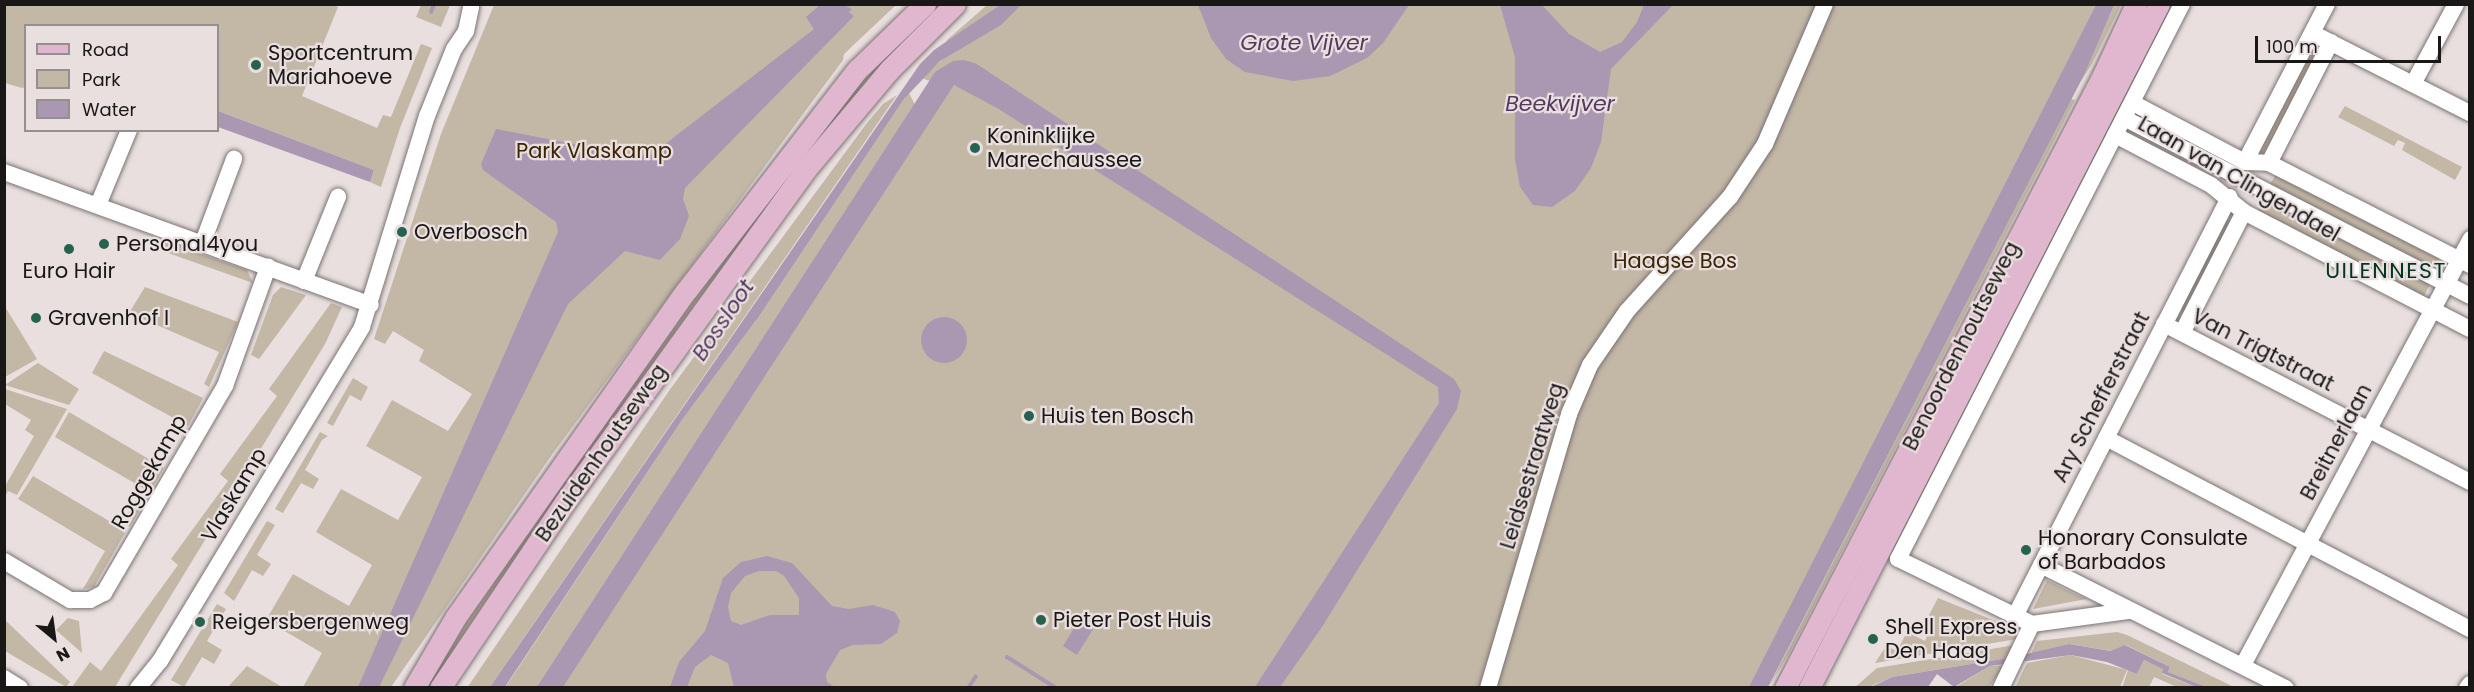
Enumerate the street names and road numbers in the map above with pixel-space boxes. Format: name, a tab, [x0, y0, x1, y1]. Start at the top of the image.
street label: Laan van Clingendael	[2134, 111, 2344, 247]
street label: Benoordenhoutseweg	[1897, 237, 2025, 455]
street label: Van Trigtstraat	[2188, 303, 2338, 397]
street label: Ary Schefferstraat	[2047, 307, 2155, 487]
street label: Bezuidenhoutseweg	[530, 359, 672, 547]
street label: Leidsestraatweg	[1495, 380, 1569, 552]
street label: Breitnerlaan	[2295, 380, 2377, 504]
street label: Roggekamp	[106, 410, 192, 534]
street label: Vlaskamp	[196, 443, 272, 547]

